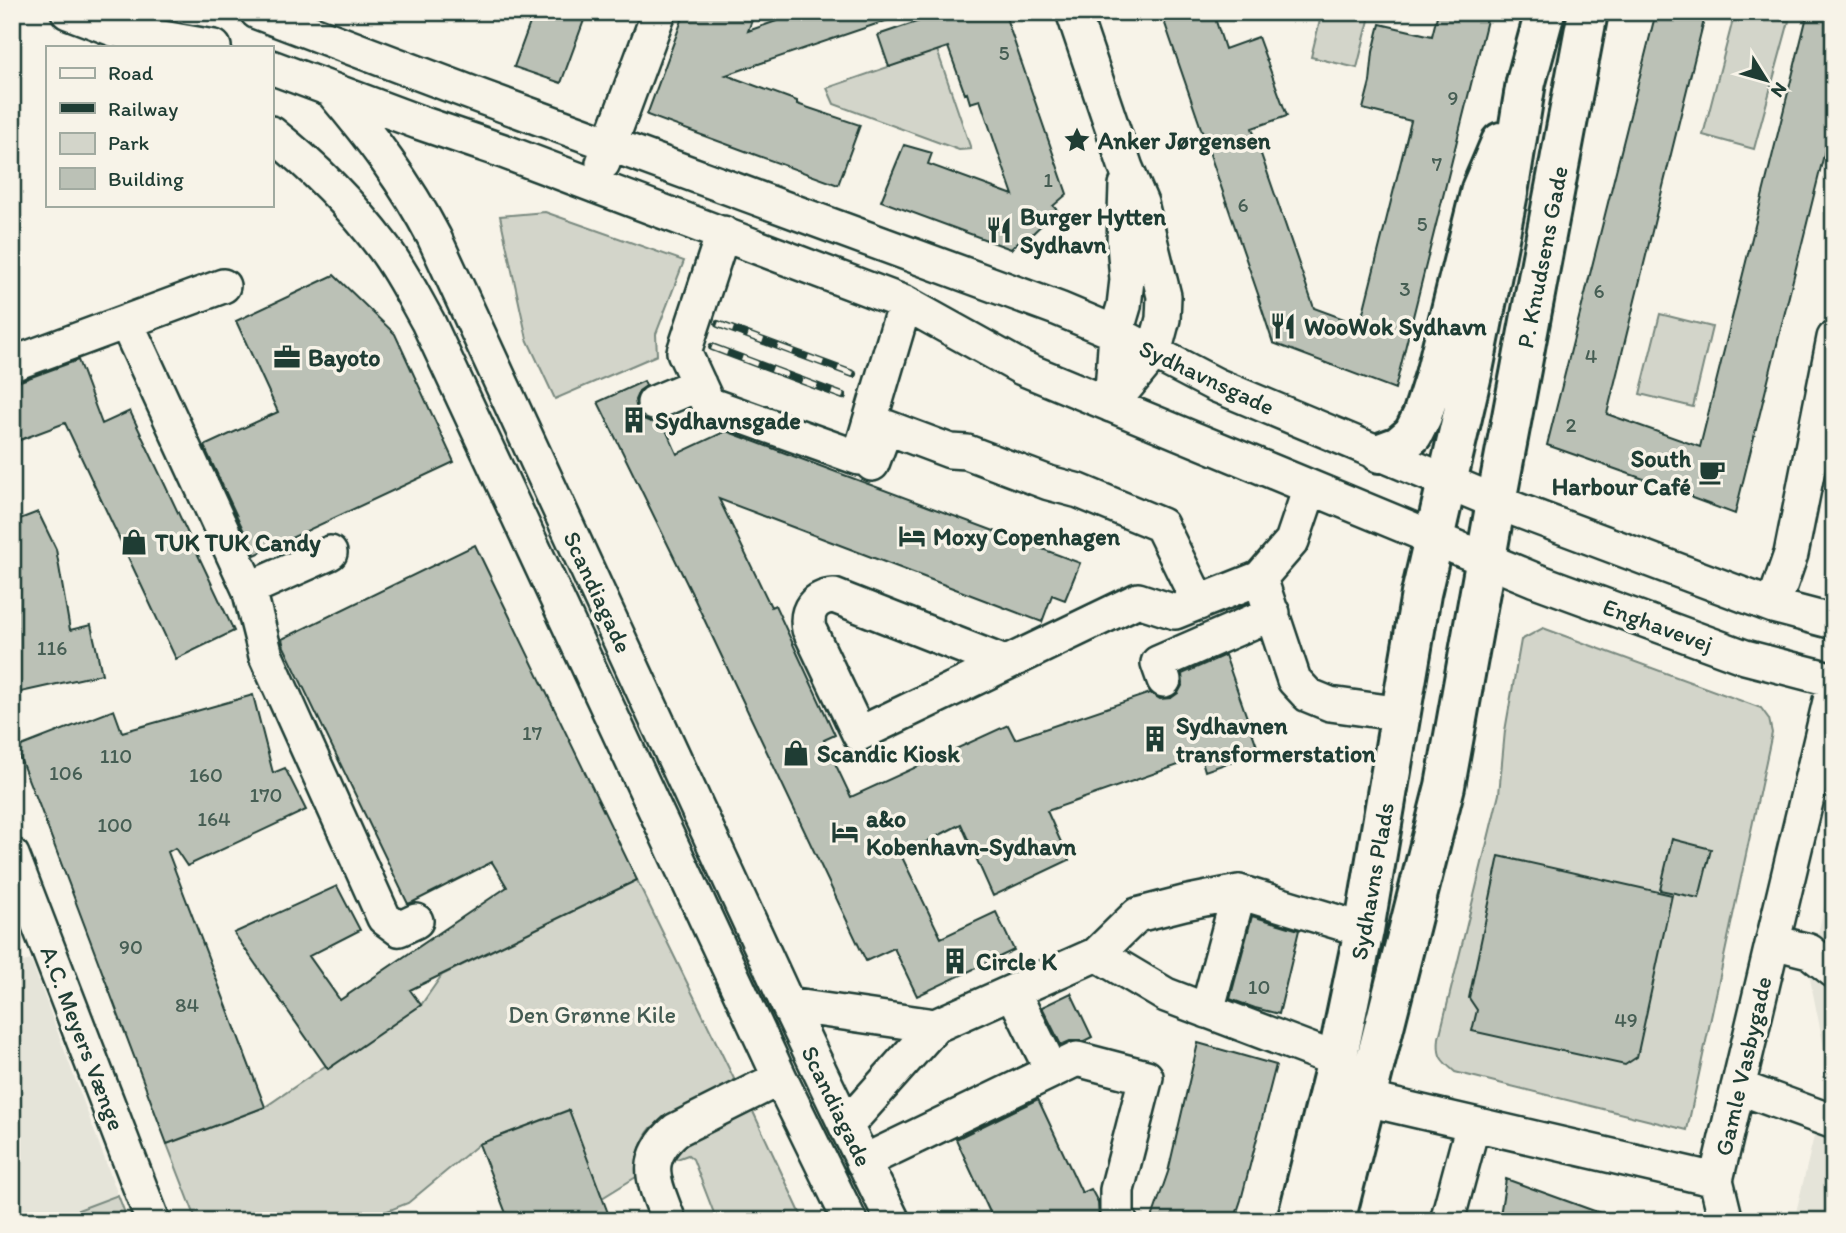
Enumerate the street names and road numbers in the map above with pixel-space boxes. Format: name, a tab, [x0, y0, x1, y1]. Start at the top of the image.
street label: P. Knudsens Gade	[1510, 163, 1574, 351]
street label: Sydhavnsgade	[1135, 333, 1279, 421]
street label: Scandiagade	[557, 527, 639, 657]
street label: Enghavevej	[1599, 592, 1717, 658]
street label: Sydhavns Plads	[1344, 800, 1400, 962]
street label: A.C. Meyers Vænge	[34, 942, 132, 1134]
street label: Gamle Vasbygade	[1708, 973, 1778, 1159]
street label: Scandiagade	[795, 1041, 879, 1171]

